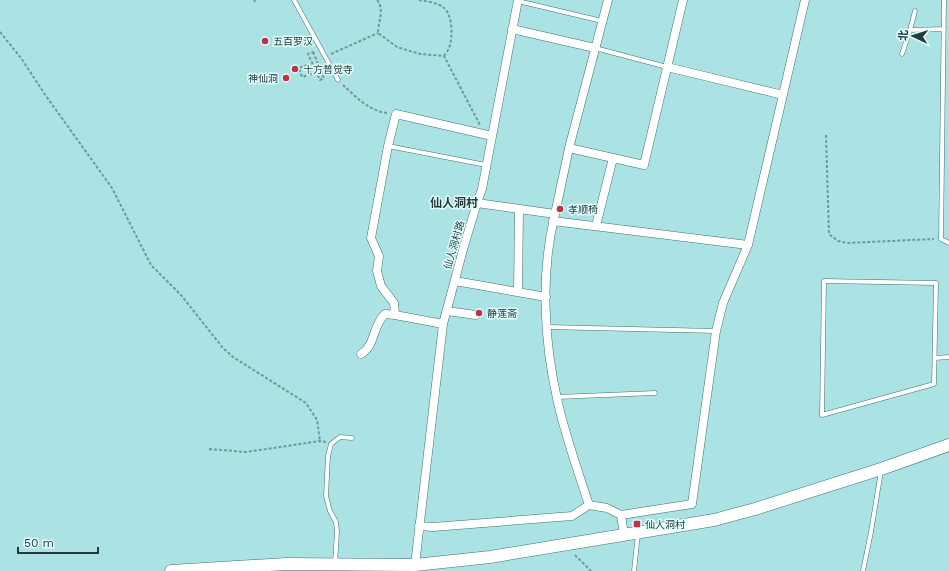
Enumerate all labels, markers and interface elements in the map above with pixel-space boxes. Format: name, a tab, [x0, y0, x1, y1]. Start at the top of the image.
north arrow	[893, 16, 933, 56]
text: 北	[897, 29, 910, 41]
marker: 五百罗汉	[260, 36, 270, 46]
place label: 五百罗汉	[273, 36, 313, 47]
marker: 十方普觉寺	[290, 64, 300, 74]
place label: 十方普觉寺	[303, 64, 353, 75]
place label: 神仙洞	[248, 73, 278, 84]
marker: 神仙洞	[281, 73, 291, 83]
district label: 仙人洞村	[430, 196, 478, 210]
marker: 孝顺椅	[555, 204, 565, 214]
place label: 孝顺椅	[568, 204, 598, 215]
street label: 仙人洞村路	[442, 219, 466, 271]
marker: 静莲斋	[474, 308, 484, 318]
place label: 静莲斋	[487, 308, 517, 319]
marker: 仙人洞村	[632, 519, 642, 529]
place label: 仙人洞村	[645, 519, 685, 530]
scale bar	[18, 529, 98, 555]
text: 50 m	[24, 536, 54, 550]

